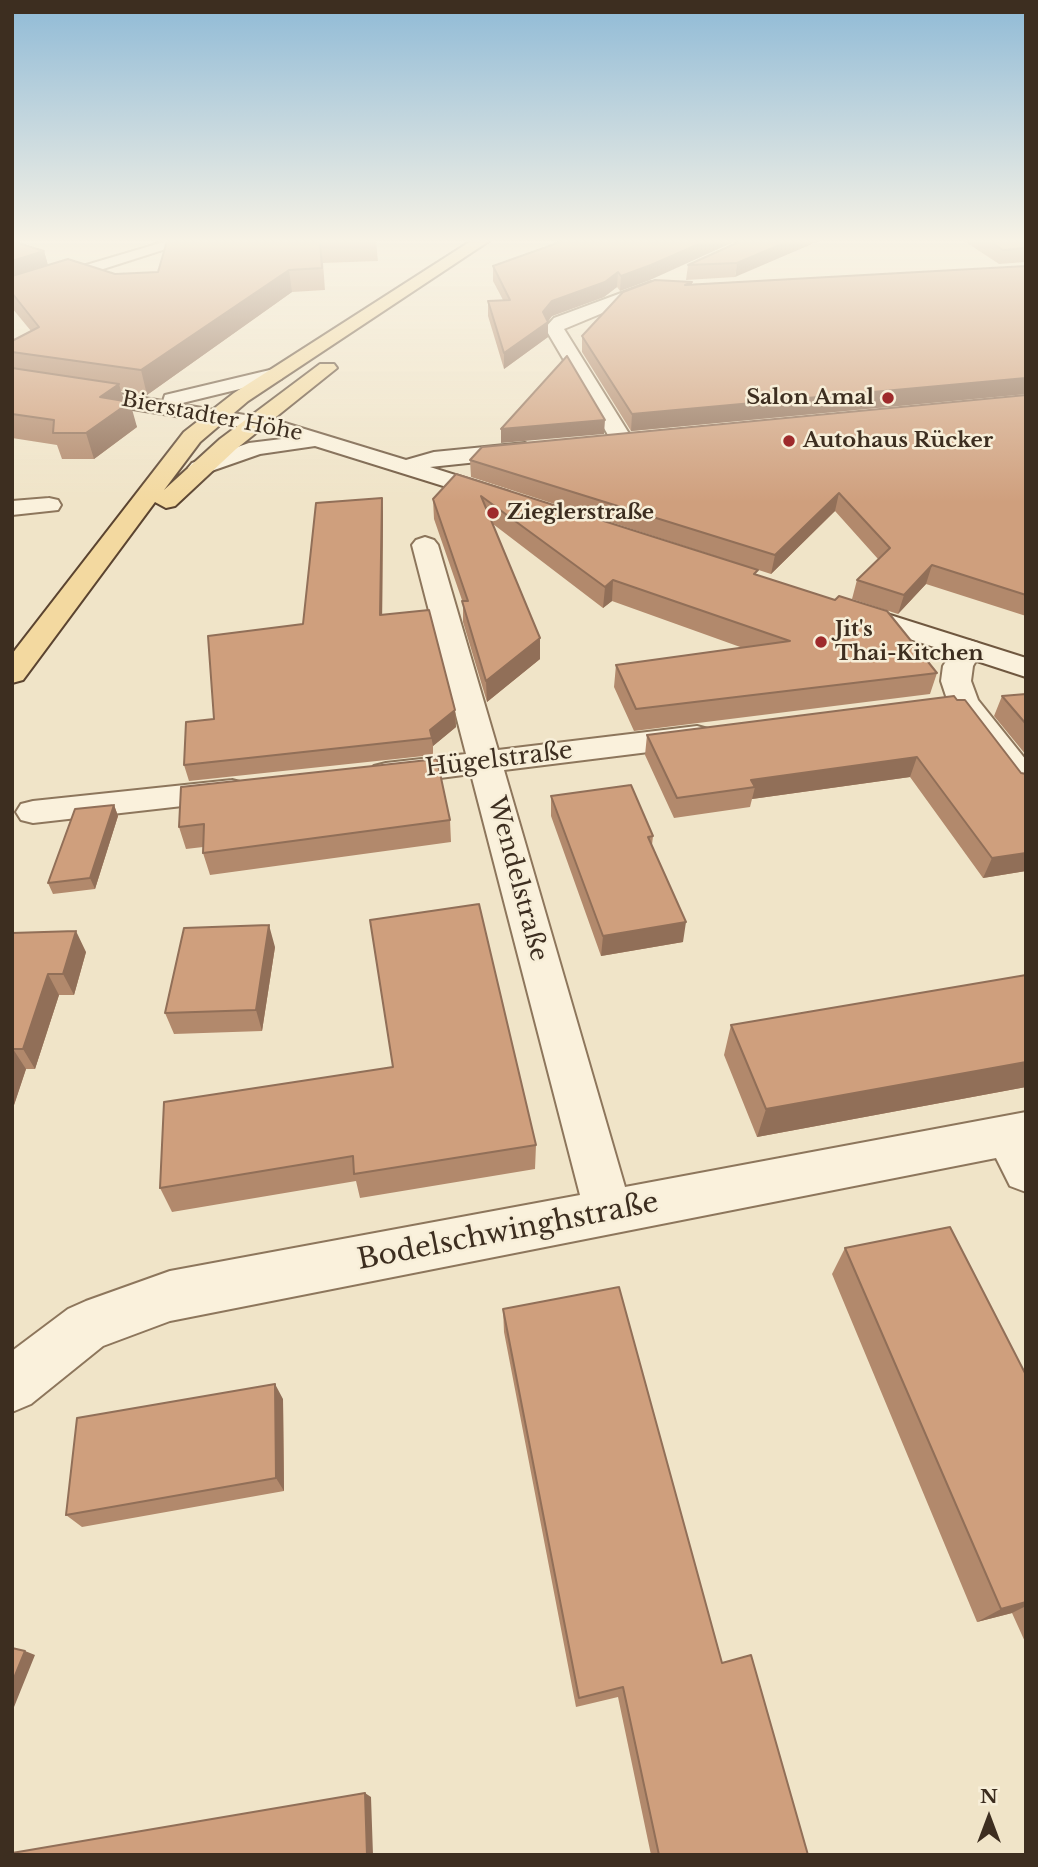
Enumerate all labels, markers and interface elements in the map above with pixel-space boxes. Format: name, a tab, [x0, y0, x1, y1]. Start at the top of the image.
place label: Salon Amal	[746, 385, 874, 411]
street label: Bierstadter Höhe	[119, 387, 305, 447]
marker: Salon Amal	[880, 390, 896, 406]
place label: Autohaus Rücker	[803, 428, 993, 454]
marker: Autohaus Rücker	[781, 433, 797, 449]
place label: Zieglerstraße	[507, 500, 654, 526]
marker: Zieglerstraße	[485, 505, 501, 521]
place label: Jit's Thai-Kitchen	[835, 617, 984, 667]
marker: Jit's Thai-Kitchen	[813, 634, 829, 650]
street label: Hügelstraße	[424, 737, 574, 783]
street label: Wendelstraße	[481, 794, 553, 964]
street label: Bodelschwinghstraße	[354, 1186, 662, 1278]
north arrow	[954, 1783, 1024, 1853]
text: N	[980, 1785, 998, 1808]

